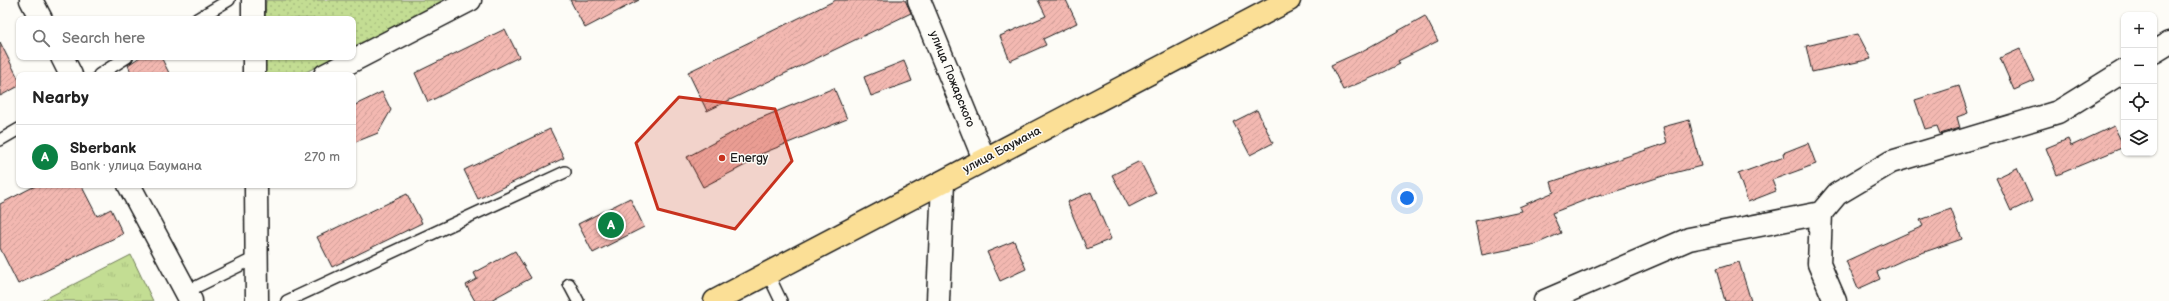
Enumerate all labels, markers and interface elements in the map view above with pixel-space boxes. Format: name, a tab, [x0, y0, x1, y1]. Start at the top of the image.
map controls	[2121, 12, 2157, 156]
button: +	[2121, 12, 2157, 48]
search box	[16, 16, 356, 60]
icon: search	[30, 27, 52, 49]
text: Search here	[62, 29, 145, 48]
street label: улица Пожарского	[926, 29, 978, 129]
button: −	[2121, 48, 2157, 84]
button: locate	[2121, 84, 2157, 120]
text: Nearby	[32, 88, 89, 108]
button: layers	[2121, 120, 2157, 156]
street label: улица Баумана	[960, 123, 1044, 177]
text: Sberbank	[70, 139, 136, 158]
text: A	[41, 149, 49, 165]
text: 270 m	[304, 149, 340, 165]
place label: Energy	[730, 151, 769, 166]
marker: Energy	[717, 153, 727, 163]
text: Bank · улица Баумана	[70, 158, 202, 174]
your location	[1397, 188, 1417, 208]
pin: A	[598, 210, 624, 240]

